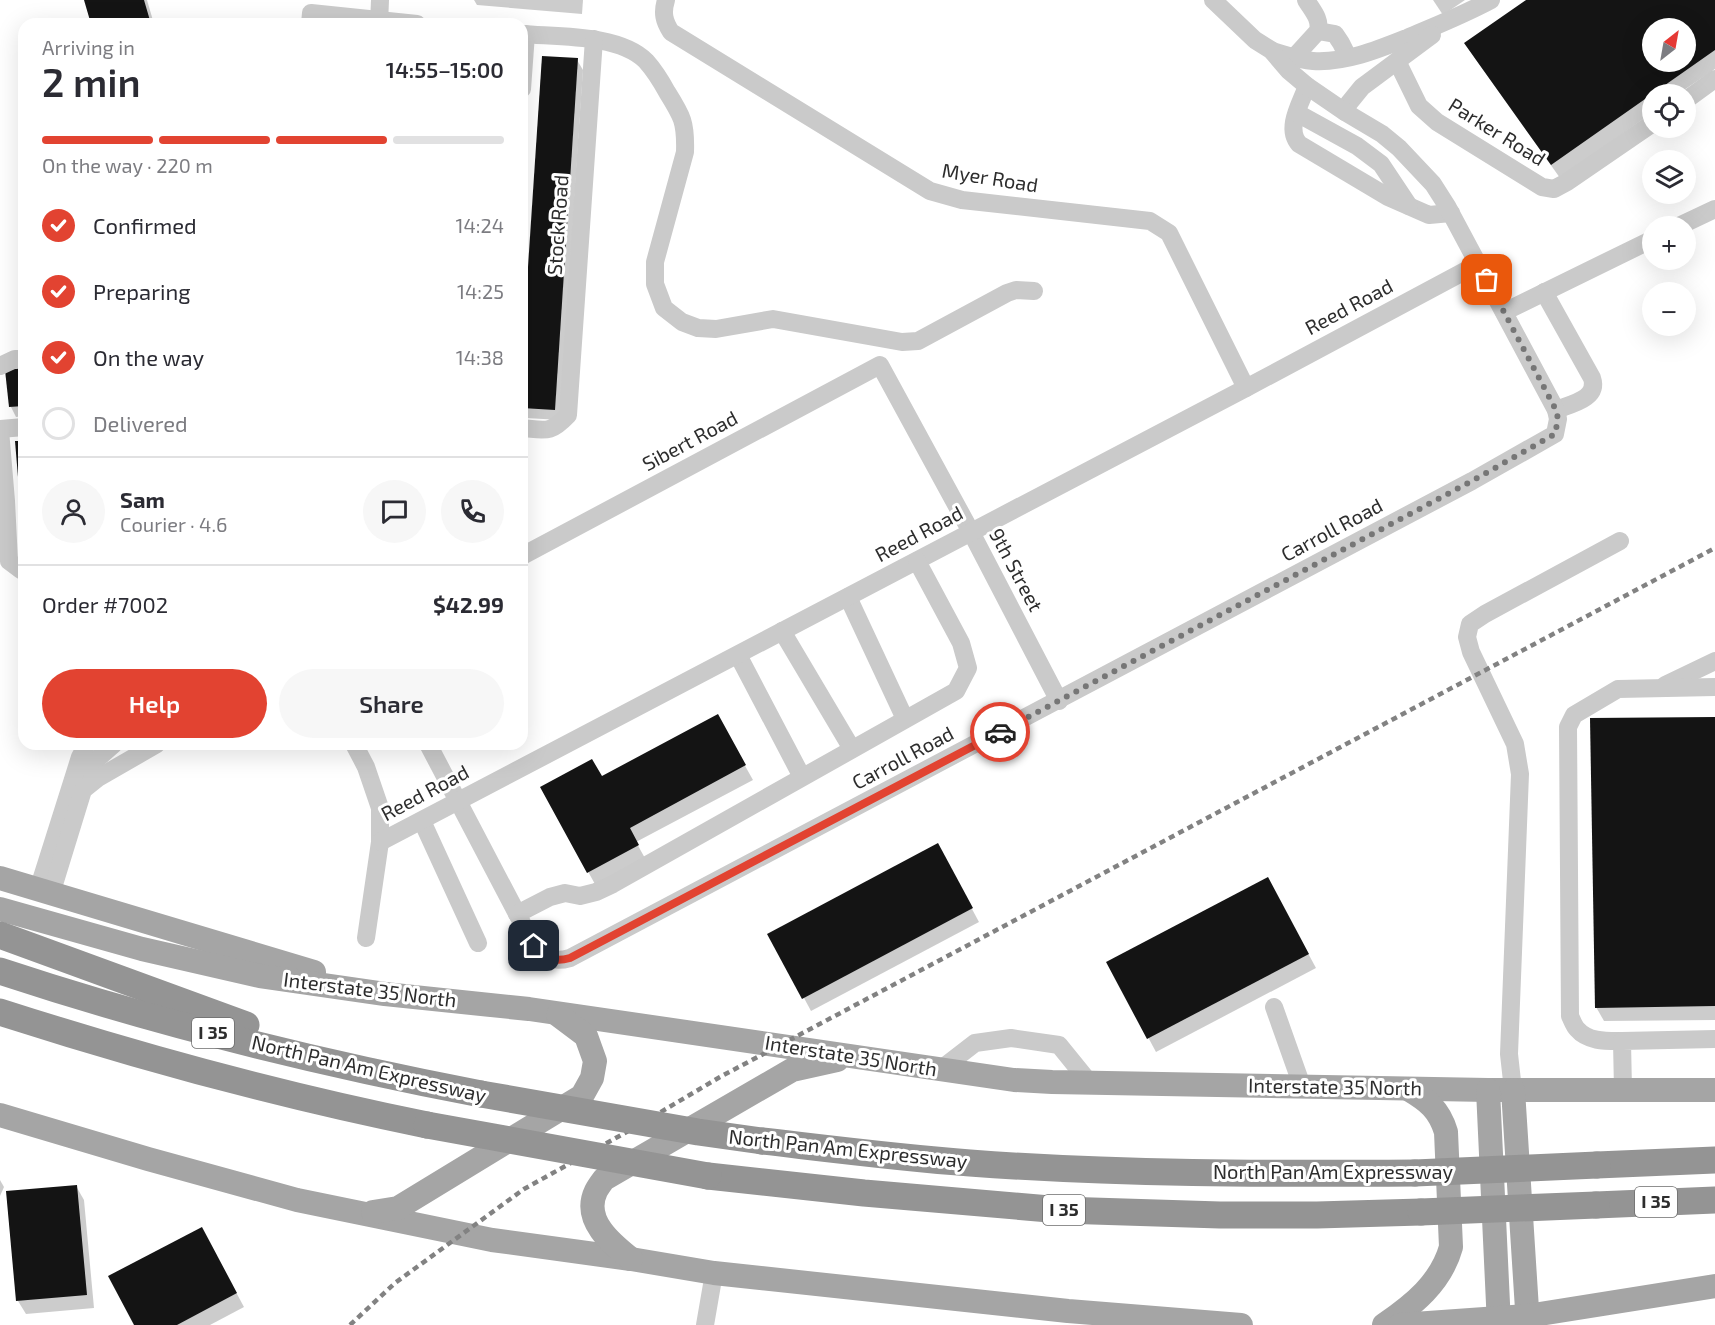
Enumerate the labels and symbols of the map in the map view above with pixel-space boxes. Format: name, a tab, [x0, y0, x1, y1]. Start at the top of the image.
north arrow	[1642, 18, 1696, 72]
street label: Parker Road	[1445, 92, 1550, 170]
street label: Myer Road	[940, 158, 1040, 196]
street label: Stock Road	[542, 174, 572, 276]
pin	[1461, 254, 1512, 305]
street label: Reed Road	[1301, 273, 1396, 339]
street label: Sibert Road	[638, 405, 741, 475]
street label: Carroll Road	[1277, 492, 1386, 566]
street label: Reed Road	[871, 500, 966, 566]
street label: 9th Street	[985, 524, 1049, 616]
courier	[970, 702, 1030, 762]
street label: Carroll Road	[848, 720, 957, 794]
street label: Reed Road	[377, 759, 472, 825]
pin	[508, 920, 559, 971]
street label: Interstate 35 North	[282, 967, 458, 1012]
road number: I 35	[192, 1018, 234, 1048]
street label: North Pan Am Expressway	[250, 1029, 489, 1107]
street label: Interstate 35 North	[763, 1030, 939, 1080]
street label: Interstate 35 North	[1248, 1072, 1422, 1100]
street label: North Pan Am Expressway	[727, 1124, 969, 1173]
street label: North Pan Am Expressway	[1213, 1159, 1453, 1183]
road number: I 35	[1635, 1187, 1677, 1217]
road number: I 35	[1043, 1195, 1085, 1225]

